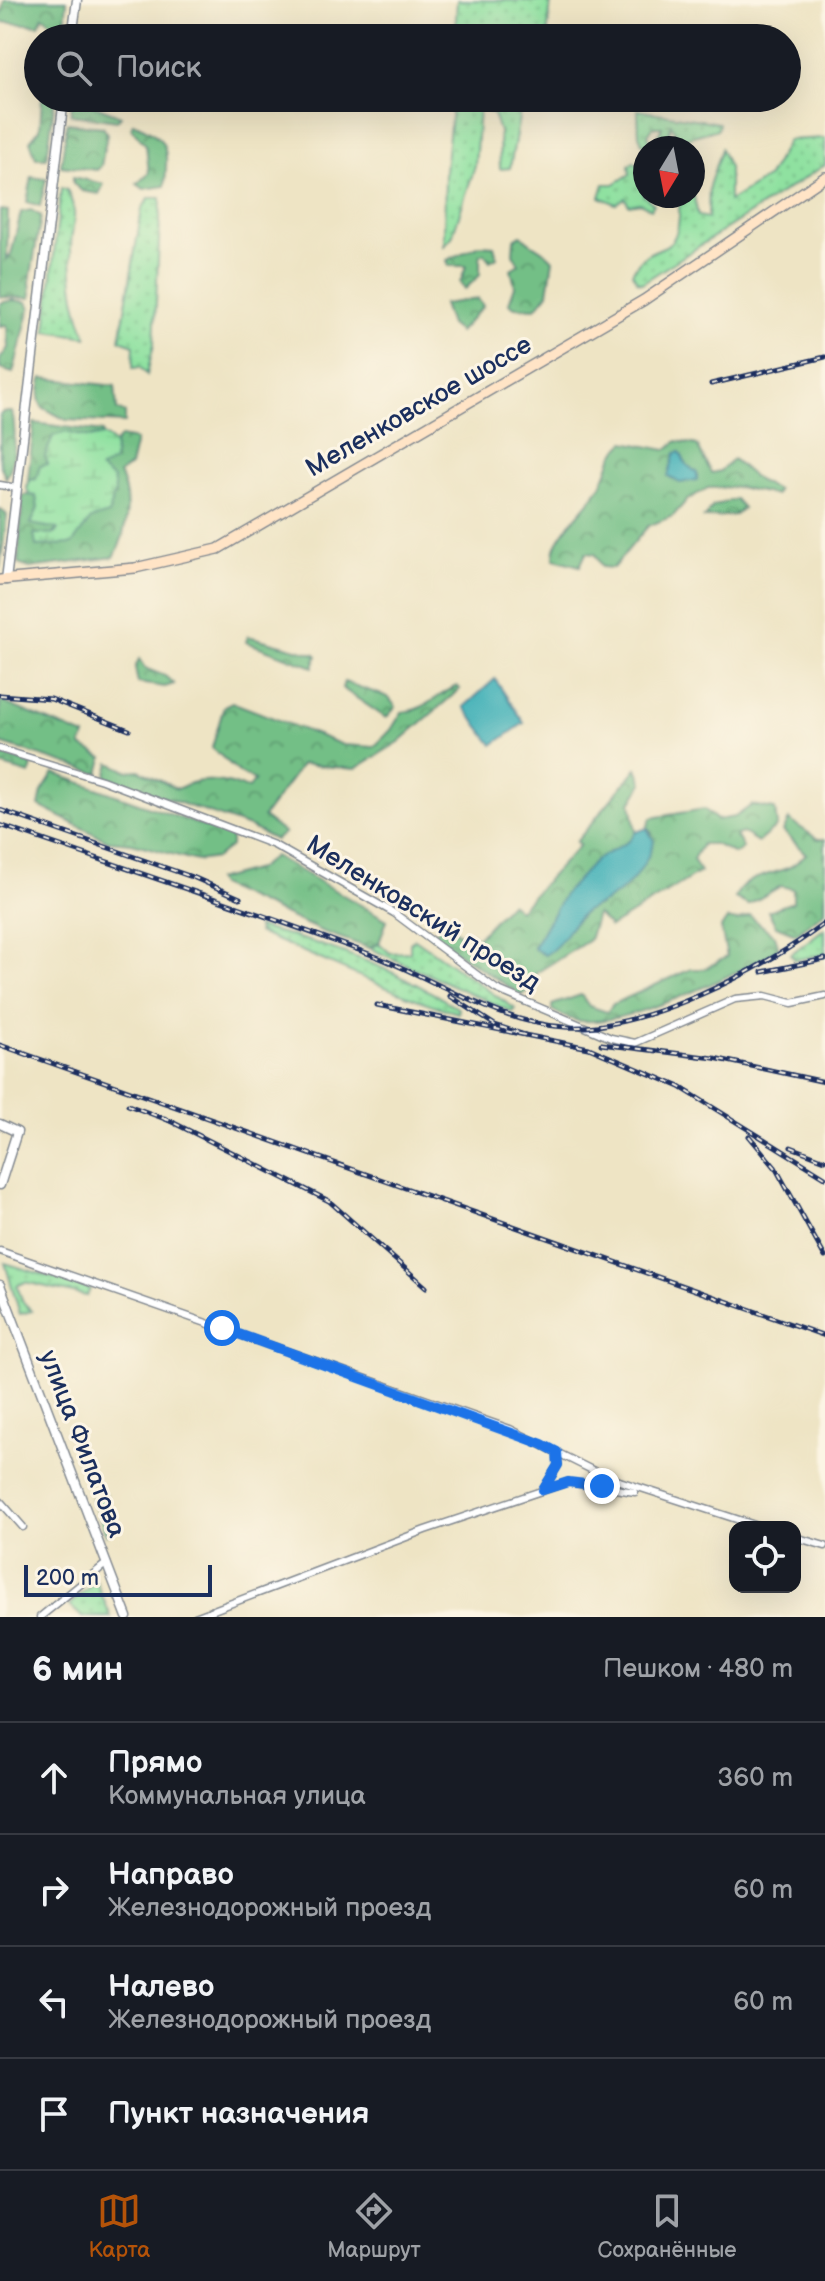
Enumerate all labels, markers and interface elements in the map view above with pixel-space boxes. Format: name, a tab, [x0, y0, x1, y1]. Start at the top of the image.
search box	[24, 24, 801, 112]
icon: search	[52, 46, 96, 90]
text: Поиск	[116, 50, 202, 86]
north arrow	[633, 136, 705, 208]
street label: Меленковское шоссе	[301, 330, 537, 484]
street label: Меленковский проезд	[300, 829, 546, 999]
route start	[204, 1310, 240, 1346]
street label: улица Филатова	[32, 1346, 132, 1542]
route end	[584, 1468, 620, 1504]
map controls	[729, 1521, 801, 1593]
button: locate	[729, 1521, 801, 1593]
scale bar	[24, 1561, 212, 1597]
text: 200 m	[36, 1565, 99, 1592]
text: 6 мин	[32, 1649, 123, 1690]
text: Пешком · 480 m	[603, 1654, 793, 1685]
text: Прямо	[108, 1745, 202, 1781]
icon: ahead	[32, 1756, 76, 1800]
text: 360 m	[717, 1763, 793, 1794]
text: Коммунальная улица	[108, 1781, 366, 1812]
text: Направо	[108, 1857, 234, 1893]
icon: right	[32, 1868, 76, 1912]
text: 60 m	[733, 1875, 793, 1906]
text: Железнодорожный проезд	[108, 1893, 431, 1924]
text: Налево	[108, 1969, 214, 2005]
icon: left	[32, 1980, 76, 2024]
text: 60 m	[733, 1987, 793, 2018]
text: Железнодорожный проезд	[108, 2005, 431, 2036]
icon: arrive	[32, 2092, 76, 2136]
text: Пункт назначения	[108, 2096, 369, 2132]
tab: Карта	[88, 2189, 150, 2264]
tab: Маршрут	[327, 2189, 421, 2264]
tab: Сохранённые	[598, 2189, 737, 2264]

